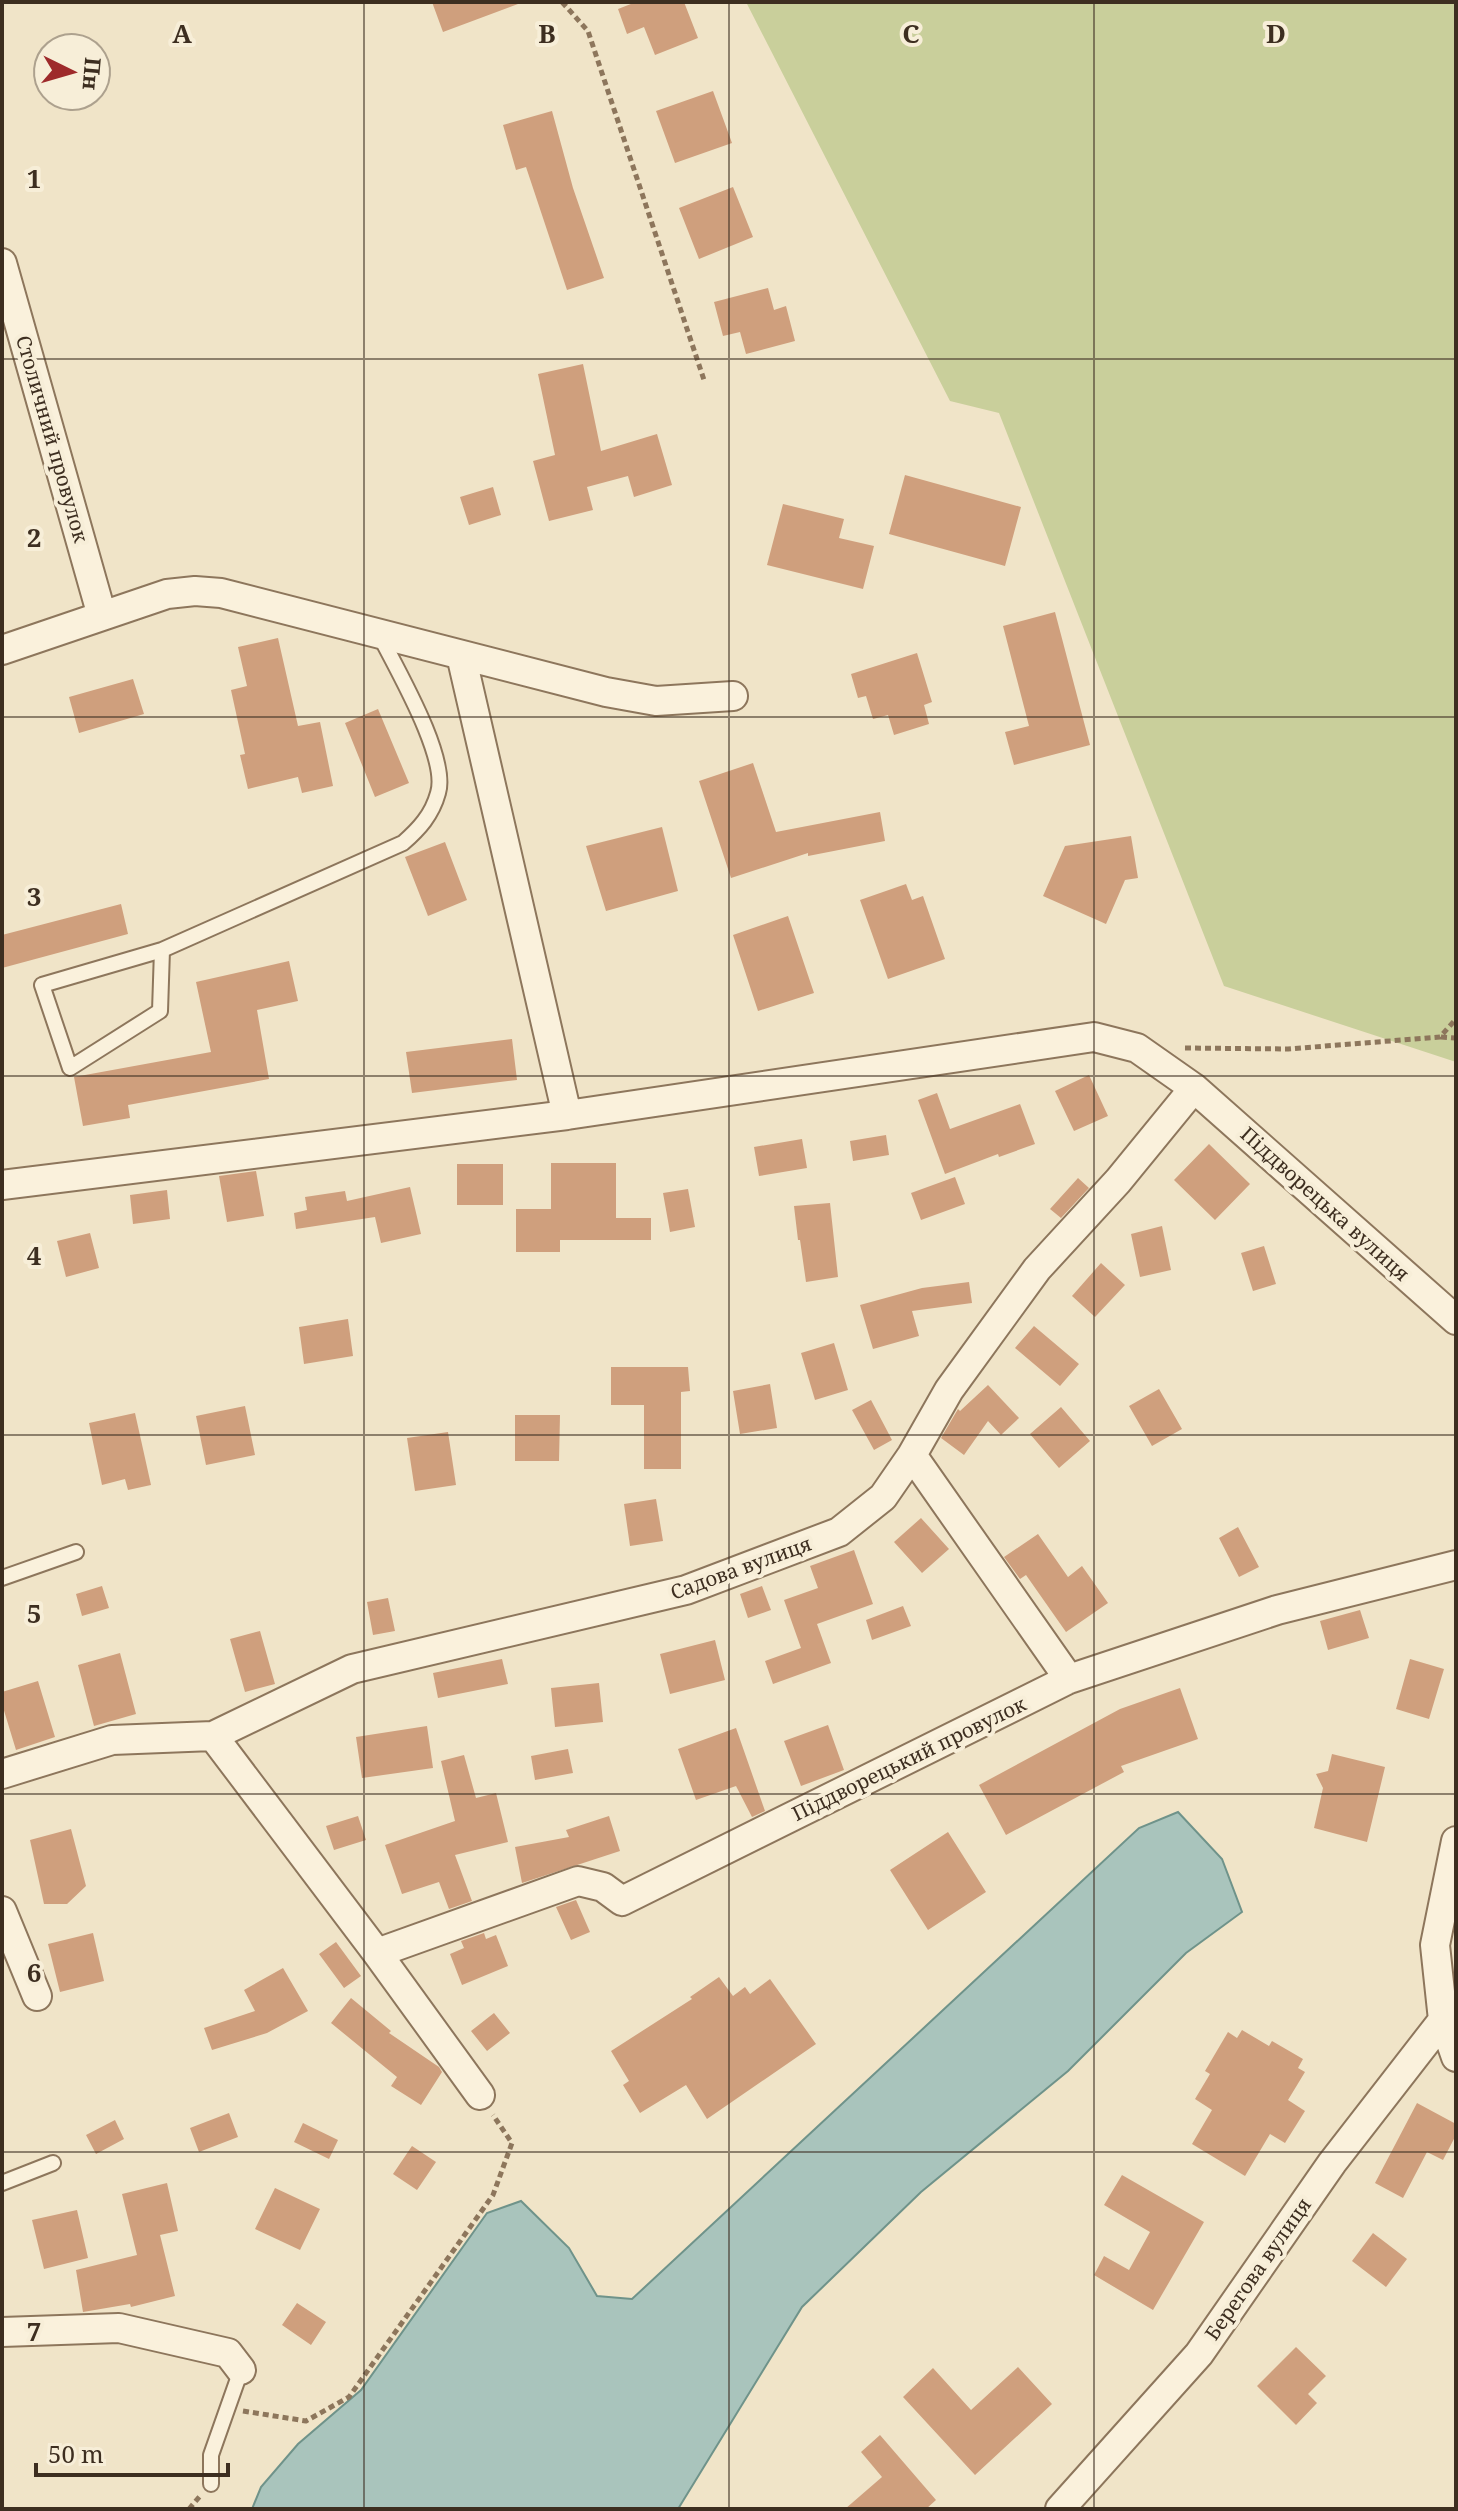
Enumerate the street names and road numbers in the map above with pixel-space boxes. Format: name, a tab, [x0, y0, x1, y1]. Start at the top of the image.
street label: Столичний провулок	[10, 332, 95, 546]
street label: Піддворецька вулиця	[1235, 1120, 1416, 1287]
street label: Садова вулиця	[667, 1530, 815, 1606]
street label: Піддворецький провулок	[787, 1690, 1030, 1827]
street label: Берегова вулиця	[1198, 2192, 1317, 2345]

